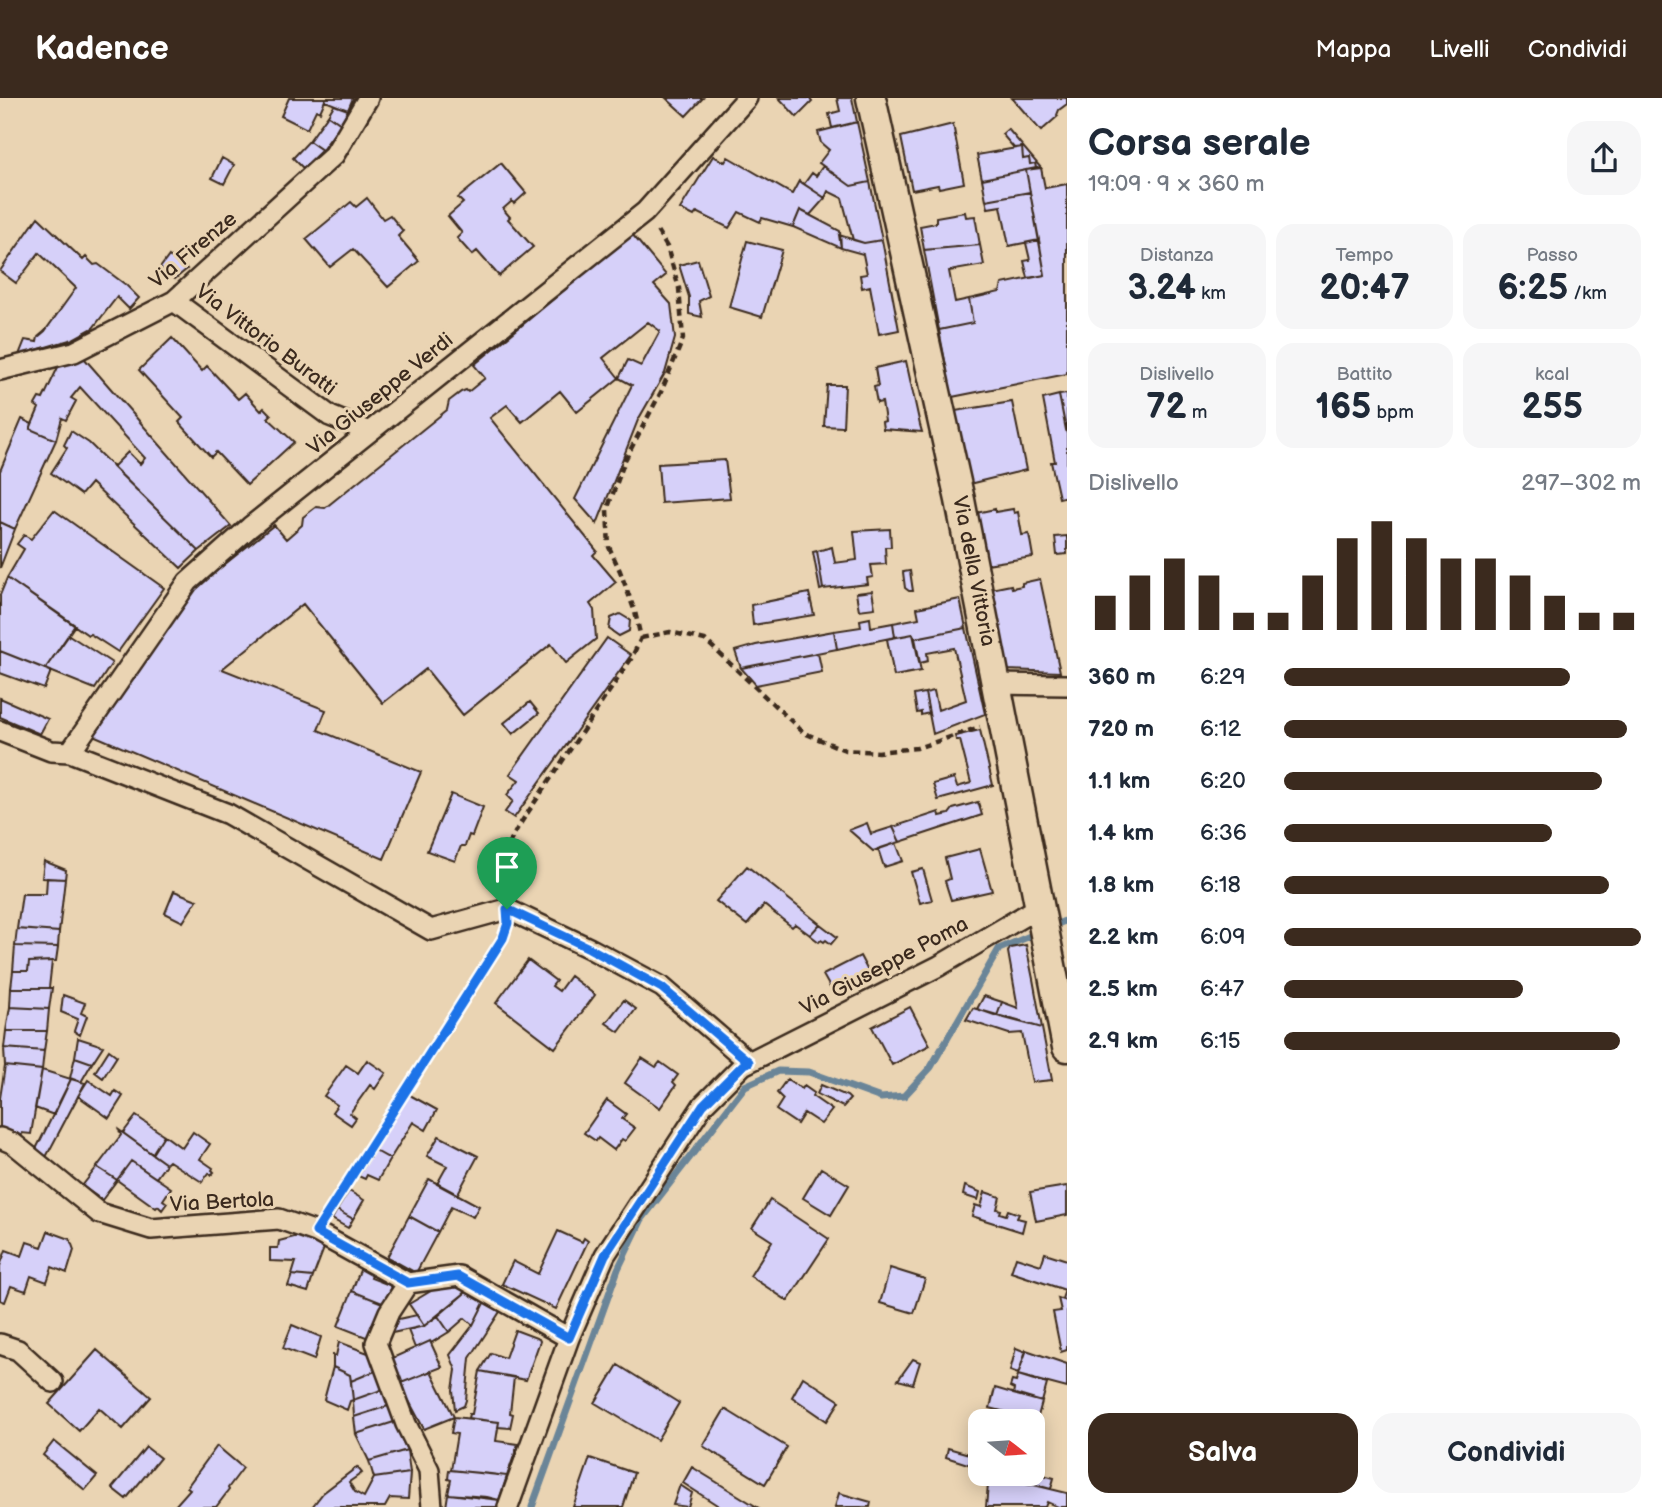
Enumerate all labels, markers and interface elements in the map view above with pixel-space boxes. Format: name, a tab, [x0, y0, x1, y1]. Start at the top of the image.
text: Kadence	[35, 29, 169, 69]
text: Mappa	[1316, 35, 1391, 64]
text: Livelli	[1429, 35, 1490, 64]
text: Condividi	[1528, 35, 1627, 64]
text: Corsa serale	[1088, 121, 1311, 166]
button: share	[1567, 121, 1641, 195]
text: 19:09 · 9 × 360 m	[1088, 170, 1265, 198]
street label: Via Firenze	[144, 206, 242, 294]
text: Distanza	[1140, 244, 1214, 267]
text: Tempo	[1335, 244, 1394, 267]
text: Passo	[1526, 244, 1578, 267]
text: 3.24	[1128, 267, 1196, 310]
text: 20:47	[1319, 267, 1410, 310]
text: 6:25	[1497, 267, 1568, 310]
street label: Via Vittorio Buratti	[191, 279, 341, 401]
text: km	[1196, 282, 1226, 305]
text: /km	[1568, 282, 1607, 305]
street label: Via Giuseppe Verdi	[302, 328, 458, 460]
text: Dislivello	[1139, 363, 1214, 386]
text: Battito	[1337, 363, 1392, 386]
text: kcal	[1535, 363, 1569, 386]
text: 72	[1146, 386, 1187, 429]
text: 165	[1315, 386, 1371, 429]
text: 255	[1521, 386, 1583, 429]
text: m	[1187, 401, 1207, 424]
text: bpm	[1371, 401, 1414, 424]
text: Dislivello	[1088, 469, 1179, 497]
text: 297–302 m	[1521, 469, 1641, 497]
street label: Via della Vittoria	[947, 494, 1001, 648]
text: 360 m	[1088, 663, 1156, 691]
text: 6:29	[1200, 663, 1246, 691]
text: 720 m	[1088, 715, 1154, 743]
text: 6:12	[1200, 715, 1241, 743]
text: 1.1 km	[1088, 767, 1150, 795]
text: 6:20	[1200, 767, 1246, 795]
text: 1.4 km	[1088, 819, 1154, 847]
text: 6:36	[1200, 819, 1247, 847]
pin	[477, 837, 537, 909]
icon: arrive	[488, 848, 526, 886]
text: 1.8 km	[1088, 871, 1154, 899]
text: 6:18	[1200, 871, 1241, 899]
street label: Via Giuseppe Poma	[796, 911, 972, 1021]
text: 2.2 km	[1088, 923, 1159, 951]
text: 6:09	[1200, 923, 1246, 951]
text: 2.5 km	[1088, 975, 1158, 1003]
text: 6:47	[1200, 975, 1244, 1003]
text: 2.9 km	[1088, 1027, 1158, 1055]
text: 6:15	[1200, 1027, 1241, 1055]
street label: Via Bertola	[169, 1187, 275, 1217]
north arrow	[968, 1409, 1045, 1486]
map controls	[968, 1409, 1045, 1486]
button: Salva	[1088, 1413, 1358, 1493]
button: Condividi	[1372, 1413, 1641, 1493]

